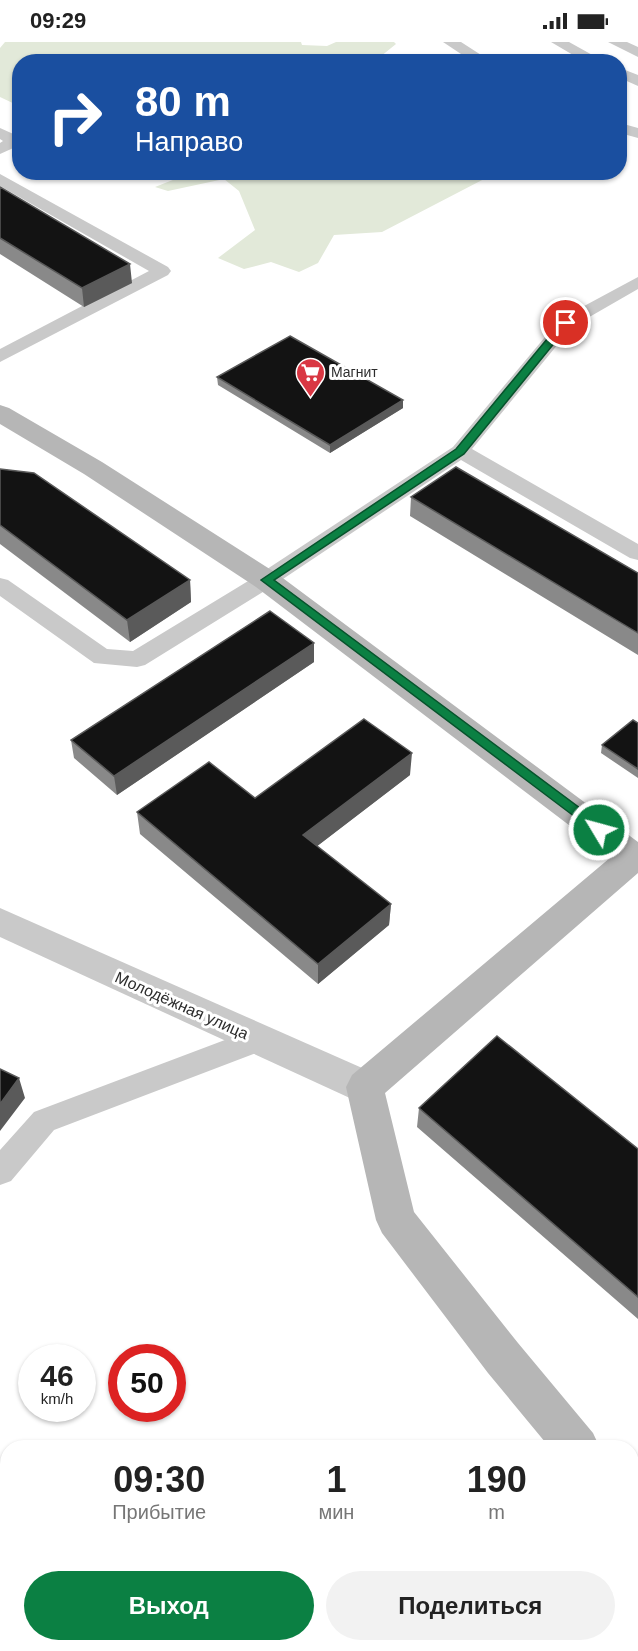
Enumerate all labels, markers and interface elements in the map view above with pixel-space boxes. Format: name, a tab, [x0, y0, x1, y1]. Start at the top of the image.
text: 09:29	[30, 8, 86, 33]
icon: right	[36, 78, 114, 156]
text: 80 m	[135, 78, 231, 125]
text: Направо	[135, 127, 243, 157]
pin	[540, 297, 591, 348]
icon: arrive	[549, 306, 582, 339]
supermarket icon: Магнит	[294, 356, 326, 398]
place label: Магнит	[331, 364, 378, 380]
position arrow	[567, 798, 631, 862]
street label: Молодёжная улица	[113, 968, 251, 1043]
speed limit sign: 50	[108, 1344, 186, 1422]
text: 46	[40, 1359, 74, 1392]
text: km/h	[41, 1390, 73, 1407]
text: 09:30	[113, 1459, 205, 1500]
text: 1	[326, 1459, 346, 1500]
text: 190	[467, 1459, 527, 1500]
text: Прибытие	[112, 1501, 206, 1523]
text: мин	[318, 1501, 354, 1523]
text: m	[488, 1501, 505, 1523]
button: Выход	[24, 1571, 314, 1640]
button: Поделиться	[326, 1571, 615, 1640]

